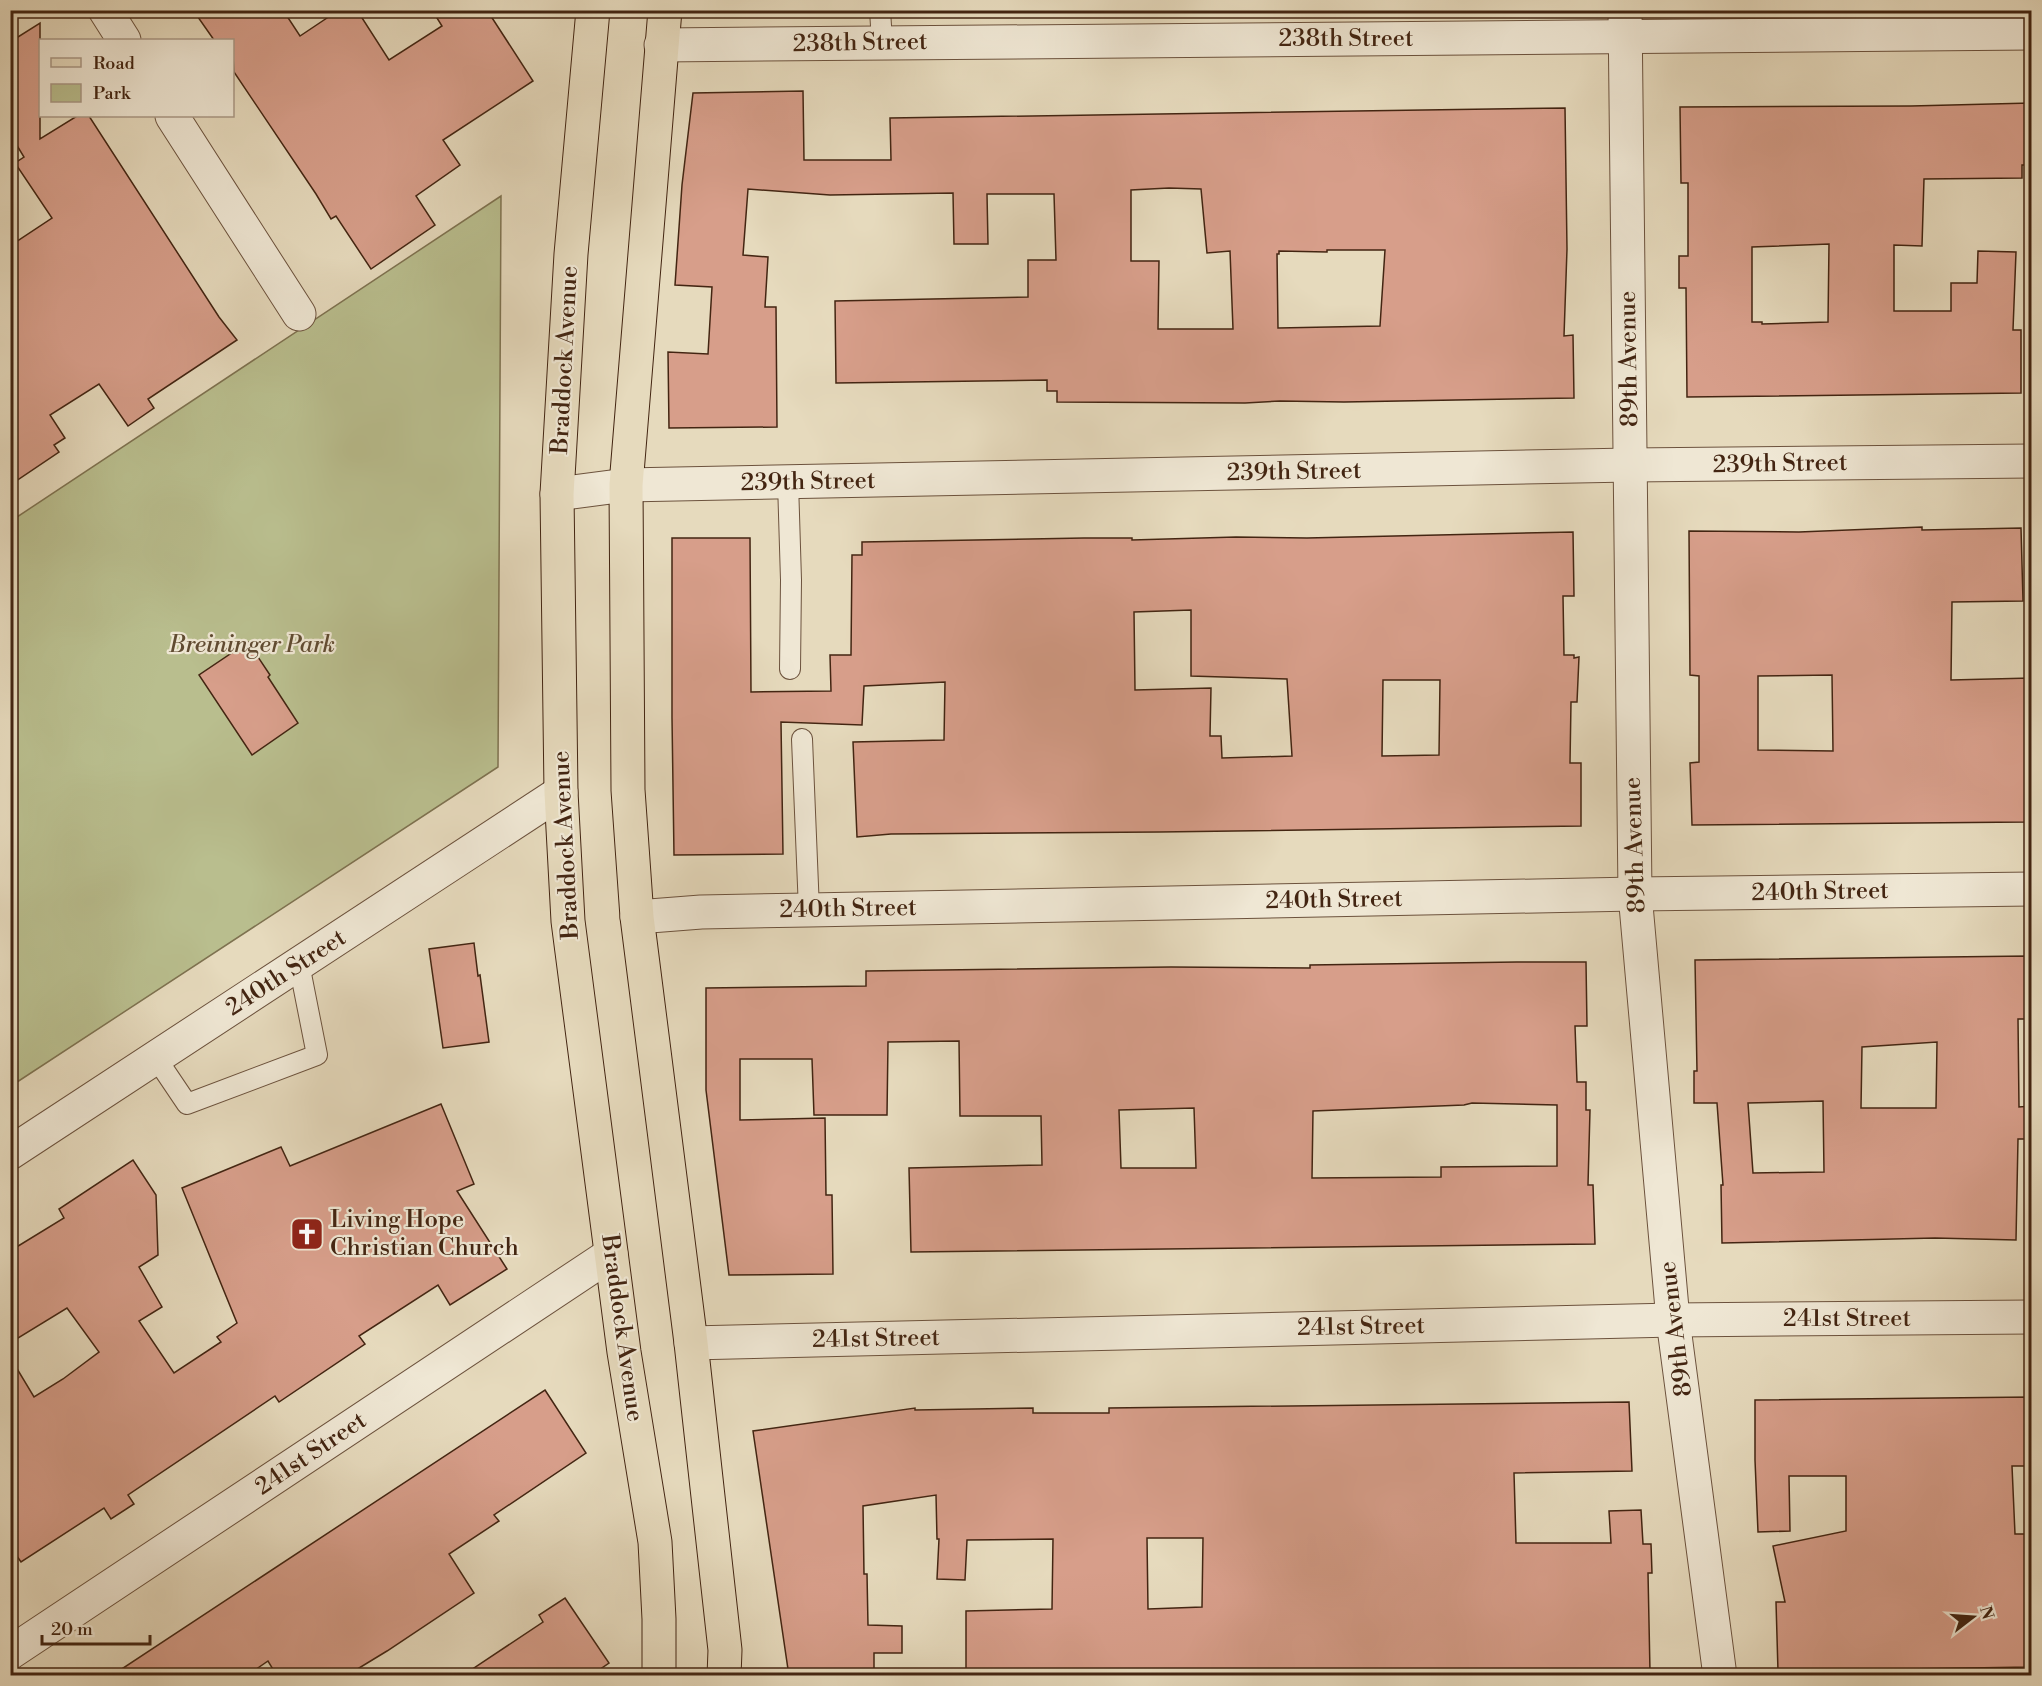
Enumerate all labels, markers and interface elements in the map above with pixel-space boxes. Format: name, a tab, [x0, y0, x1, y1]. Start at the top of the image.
street label: 238th Street	[1279, 24, 1414, 54]
street label: 238th Street	[792, 27, 928, 59]
legend	[39, 39, 234, 117]
text: Road	[93, 52, 136, 75]
text: Park	[93, 82, 132, 105]
street label: Braddock Avenue	[545, 265, 585, 456]
street label: 89th Avenue	[1613, 291, 1645, 427]
street label: 239th Street	[1712, 448, 1848, 480]
street label: 239th Street	[1226, 456, 1362, 488]
street label: 239th Street	[740, 466, 876, 498]
park label: Breininger Park	[168, 630, 335, 660]
street label: Braddock Avenue	[546, 750, 586, 941]
street label: 89th Avenue	[1618, 776, 1652, 914]
street label: 240th Street	[1751, 876, 1889, 908]
street label: 240th Street	[1265, 884, 1403, 916]
street label: 240th Street	[779, 893, 917, 925]
street label: 240th Street	[220, 923, 352, 1023]
place label: Living Hope Christian Church	[330, 1205, 519, 1263]
church icon: Living Hope Christian Church	[289, 1216, 325, 1252]
street label: Braddock Avenue	[594, 1231, 650, 1424]
street label: 89th Avenue	[1653, 1259, 1699, 1399]
street label: 241st Street	[1783, 1304, 1911, 1334]
street label: 241st Street	[1297, 1311, 1426, 1343]
street label: 241st Street	[812, 1323, 941, 1355]
street label: 241st Street	[250, 1406, 373, 1502]
north arrow	[1943, 1587, 2003, 1647]
text: N	[1975, 1604, 1998, 1622]
scale bar	[42, 1608, 150, 1646]
text: 20 m	[51, 1618, 93, 1641]

